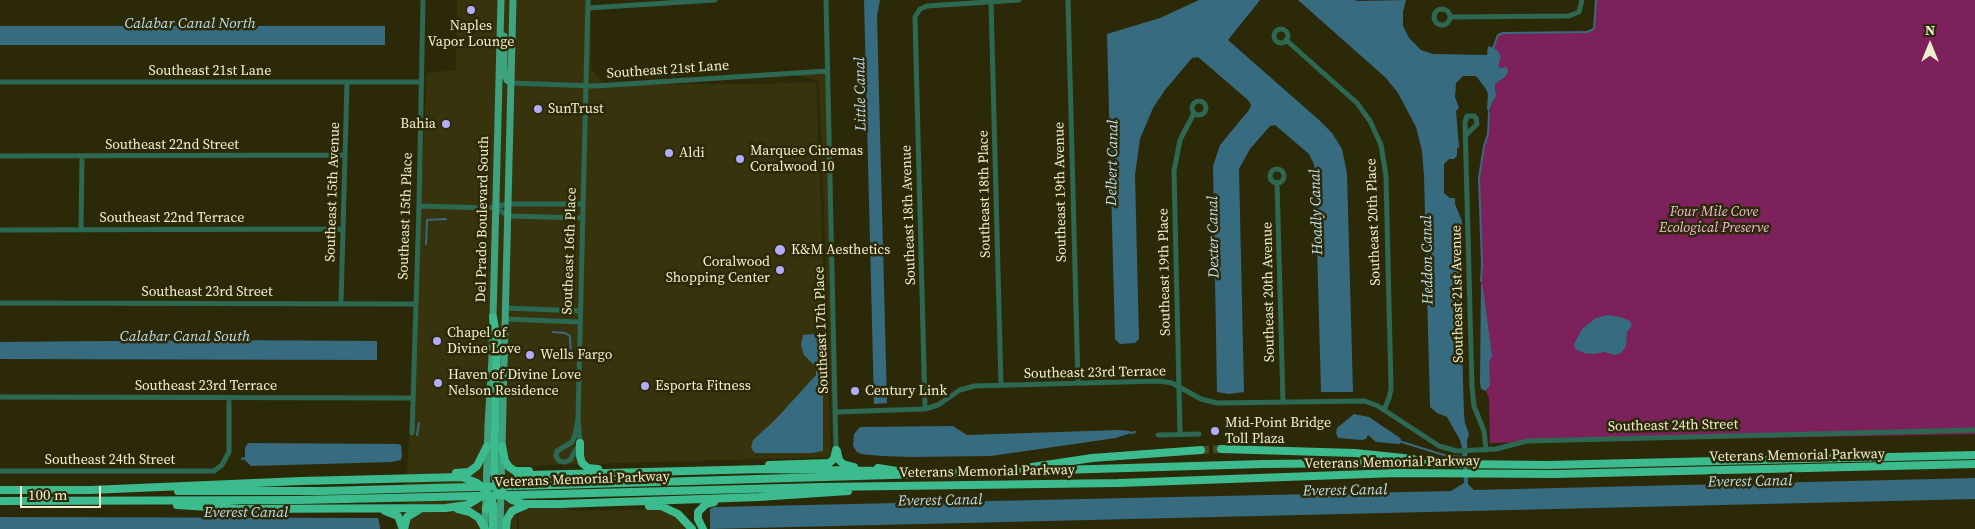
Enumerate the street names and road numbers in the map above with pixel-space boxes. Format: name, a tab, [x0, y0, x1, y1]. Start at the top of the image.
street label: Southeast 21st Lane	[606, 57, 730, 83]
street label: Southeast 21st Lane	[149, 63, 271, 79]
street label: Southeast 15th Avenue	[322, 122, 344, 262]
street label: Southeast 19th Avenue	[1051, 122, 1071, 262]
street label: Southeast 18th Place	[975, 130, 995, 258]
street label: Del Prado Boulevard South	[473, 136, 493, 302]
street label: Southeast 22nd Street	[105, 137, 239, 153]
street label: Southeast 18th Avenue	[898, 145, 920, 285]
street label: Southeast 15th Place	[395, 152, 417, 280]
street label: Southeast 20th Place	[1363, 158, 1385, 286]
street label: Southeast 16th Place	[559, 187, 581, 315]
street label: Southeast 19th Place	[1155, 208, 1175, 336]
street label: Southeast 22nd Terrace	[100, 210, 244, 226]
street label: Southeast 20th Avenue	[1259, 222, 1279, 362]
street label: Southeast 21st Avenue	[1448, 225, 1468, 363]
street label: Southeast 17th Place	[811, 266, 833, 394]
street label: Southeast 23rd Street	[141, 284, 273, 300]
street label: Southeast 23rd Terrace	[1024, 363, 1166, 383]
street label: Southeast 23rd Terrace	[135, 378, 277, 394]
street label: Southeast 24th Street	[1608, 416, 1738, 436]
street label: Veterans Memorial Parkway	[1709, 446, 1885, 466]
street label: Southeast 24th Street	[45, 452, 175, 468]
street label: Veterans Memorial Parkway	[1304, 453, 1480, 473]
street label: Veterans Memorial Parkway	[899, 462, 1075, 482]
street label: Veterans Memorial Parkway	[494, 469, 670, 491]

